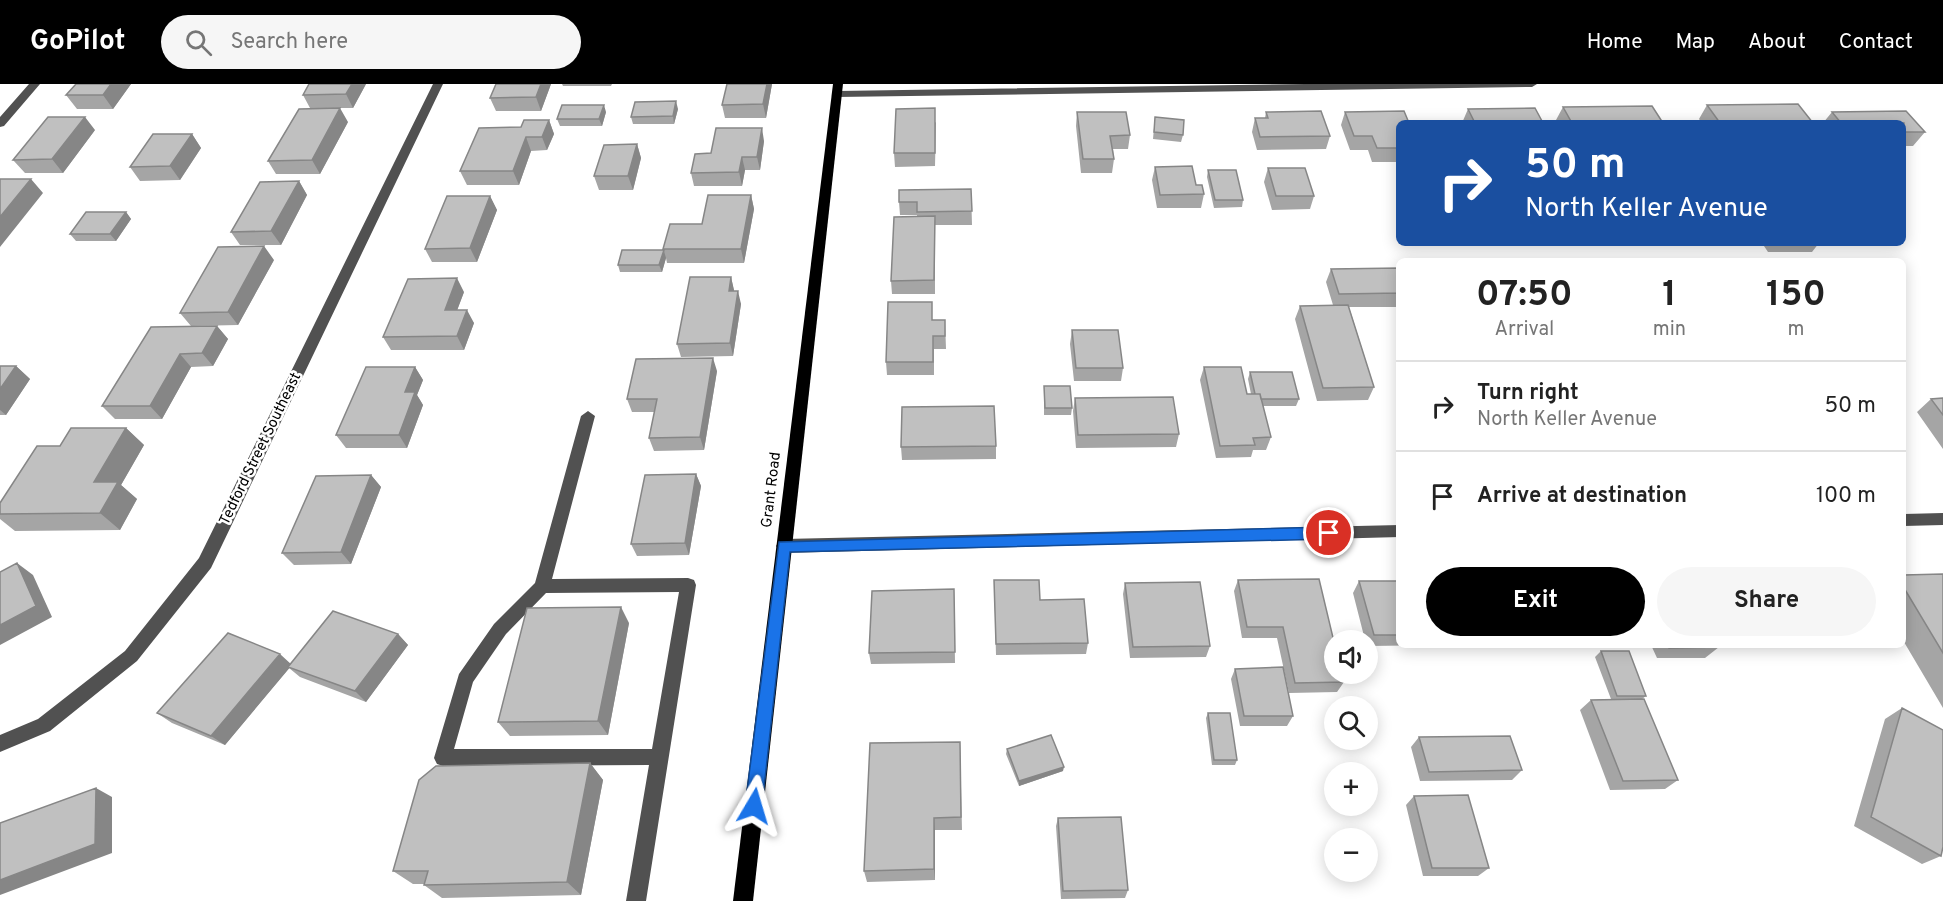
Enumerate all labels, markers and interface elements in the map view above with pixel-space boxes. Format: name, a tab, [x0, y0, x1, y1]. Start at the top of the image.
search box	[161, 15, 581, 69]
text: GoPilot	[30, 24, 125, 60]
icon: search	[182, 26, 215, 59]
text: Search here	[230, 29, 348, 56]
text: Home	[1587, 29, 1643, 56]
text: Map	[1676, 29, 1715, 56]
text: About	[1748, 29, 1806, 56]
text: Contact	[1839, 29, 1913, 56]
text: 50 m	[1525, 140, 1626, 193]
icon: right	[1426, 144, 1504, 222]
text: North Keller Avenue	[1525, 192, 1768, 226]
text: 07:50	[1476, 273, 1573, 319]
text: 1	[1662, 273, 1677, 319]
text: 150	[1766, 273, 1826, 319]
text: Arrival	[1495, 317, 1554, 343]
text: min	[1653, 317, 1686, 343]
text: m	[1788, 317, 1804, 343]
street label: Tedford Street Southeast	[216, 370, 306, 528]
text: Turn right	[1477, 380, 1579, 407]
icon: right	[1426, 390, 1459, 423]
text: 50 m	[1824, 393, 1876, 420]
text: North Keller Avenue	[1477, 407, 1657, 433]
street label: Grant Road	[758, 451, 786, 529]
icon: arrive	[1426, 480, 1459, 513]
text: Arrive at destination	[1477, 483, 1687, 510]
text: 100 m	[1816, 483, 1876, 510]
pin	[1303, 507, 1354, 558]
icon: arrive	[1312, 516, 1345, 549]
button: Exit	[1426, 567, 1645, 636]
button: Share	[1657, 567, 1876, 636]
map controls	[1324, 630, 1378, 882]
button: sound	[1324, 630, 1378, 684]
button: search	[1324, 696, 1378, 750]
button: +	[1324, 762, 1378, 816]
position arrow	[722, 774, 786, 838]
button: −	[1324, 828, 1378, 882]

